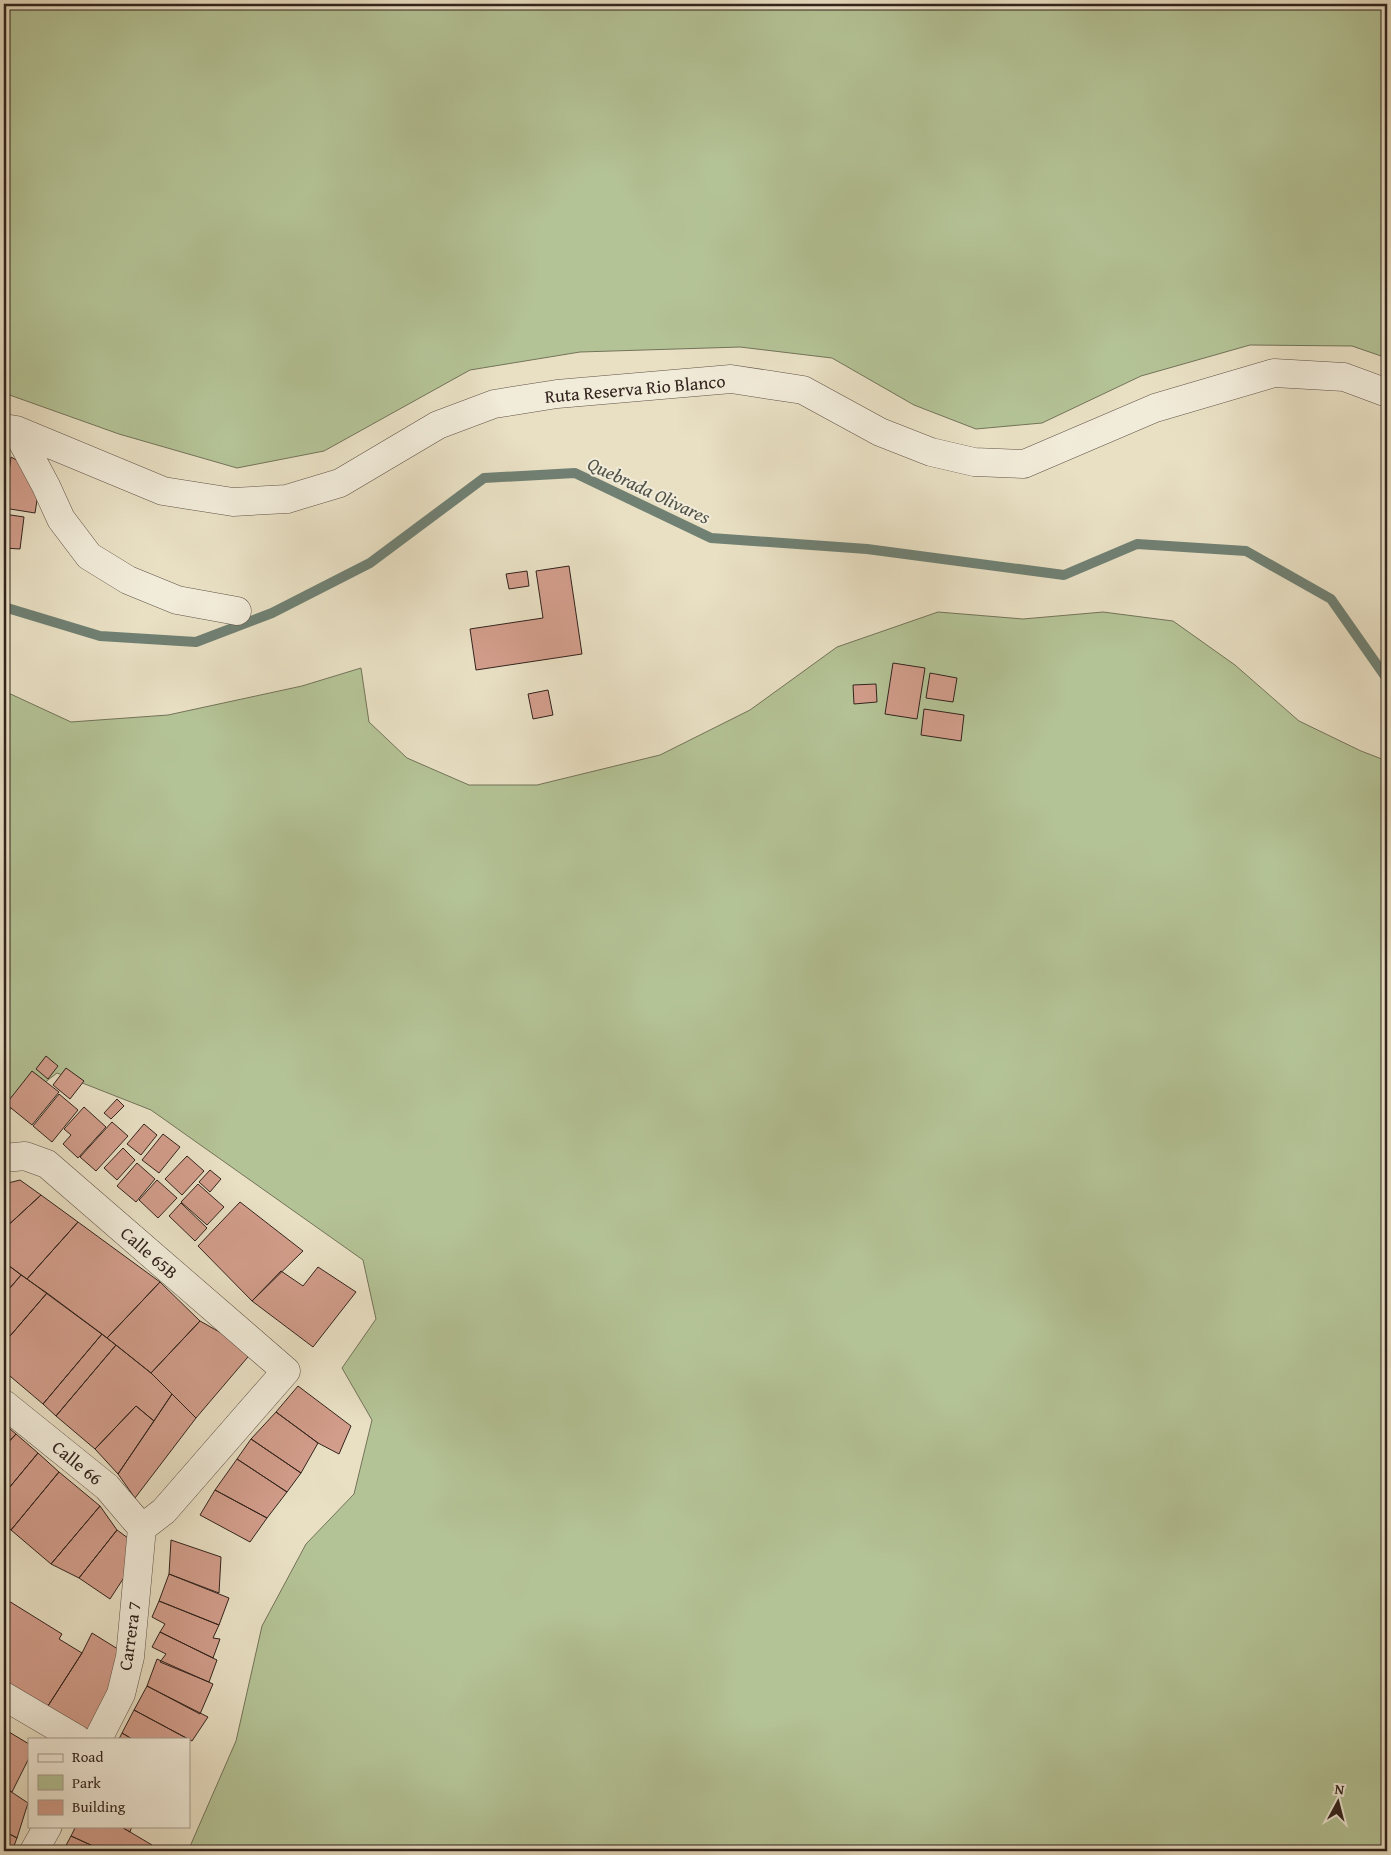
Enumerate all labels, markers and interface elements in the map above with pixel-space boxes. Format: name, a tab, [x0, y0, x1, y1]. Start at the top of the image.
street label: Ruta Reserva Rio Blanco	[543, 367, 727, 410]
water label: Quebrada Olivares	[583, 449, 715, 531]
street label: Calle 65B	[115, 1220, 184, 1285]
street label: Calle 66	[46, 1434, 108, 1491]
street label: Carrera 7	[111, 1600, 148, 1672]
legend	[28, 1738, 190, 1828]
text: Road	[72, 1746, 103, 1767]
text: Park	[72, 1772, 101, 1793]
north arrow	[1314, 1778, 1364, 1828]
text: N	[1334, 1779, 1346, 1800]
text: Building	[72, 1796, 126, 1817]

